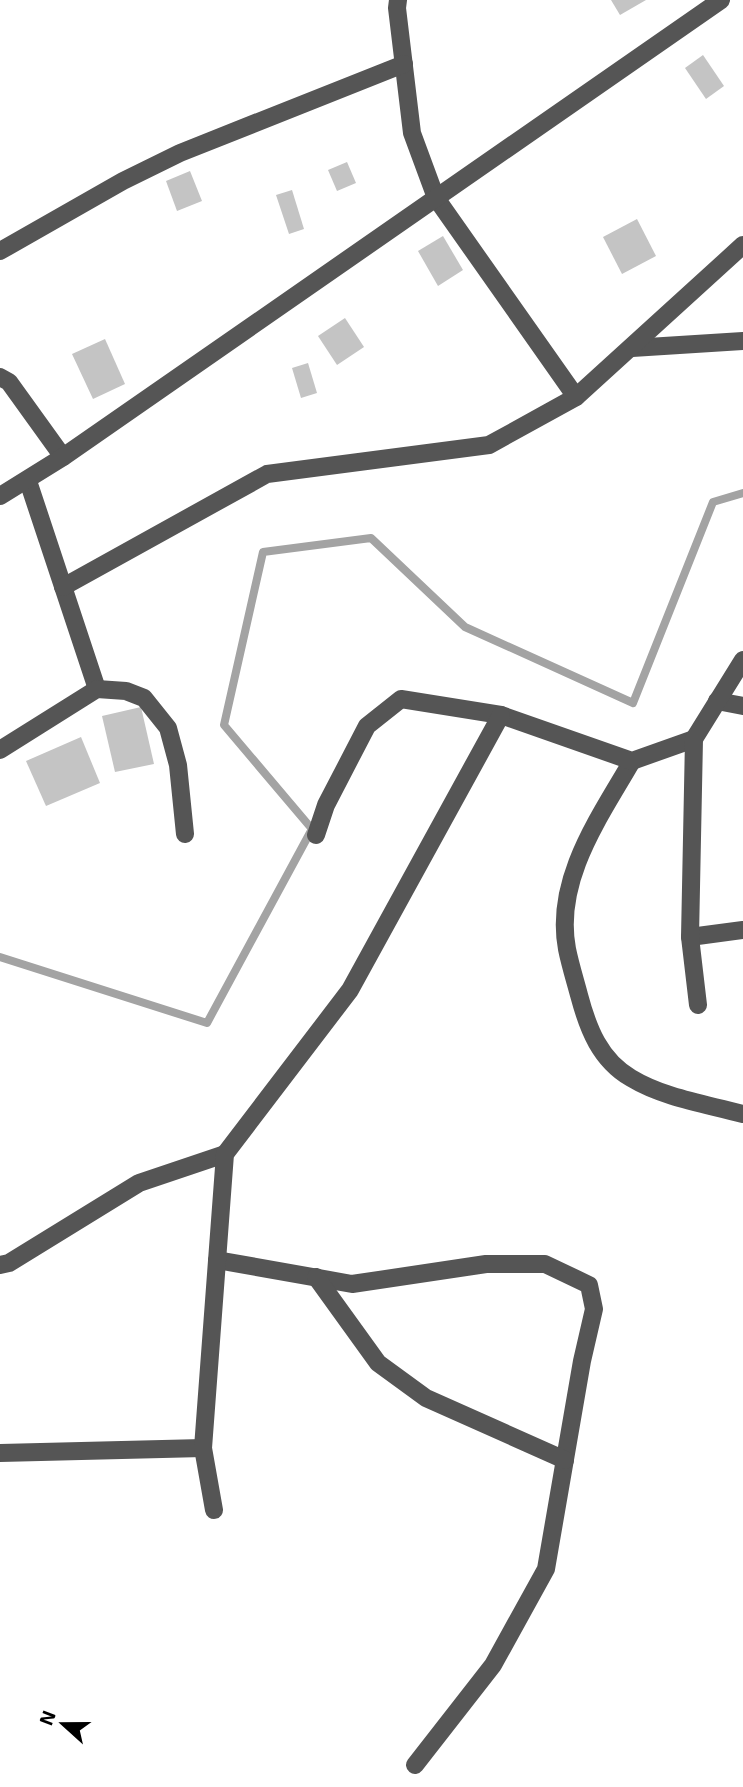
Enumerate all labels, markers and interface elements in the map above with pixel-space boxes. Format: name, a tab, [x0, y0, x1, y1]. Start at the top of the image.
north arrow	[28, 1689, 98, 1759]
text: N	[33, 1707, 60, 1728]

